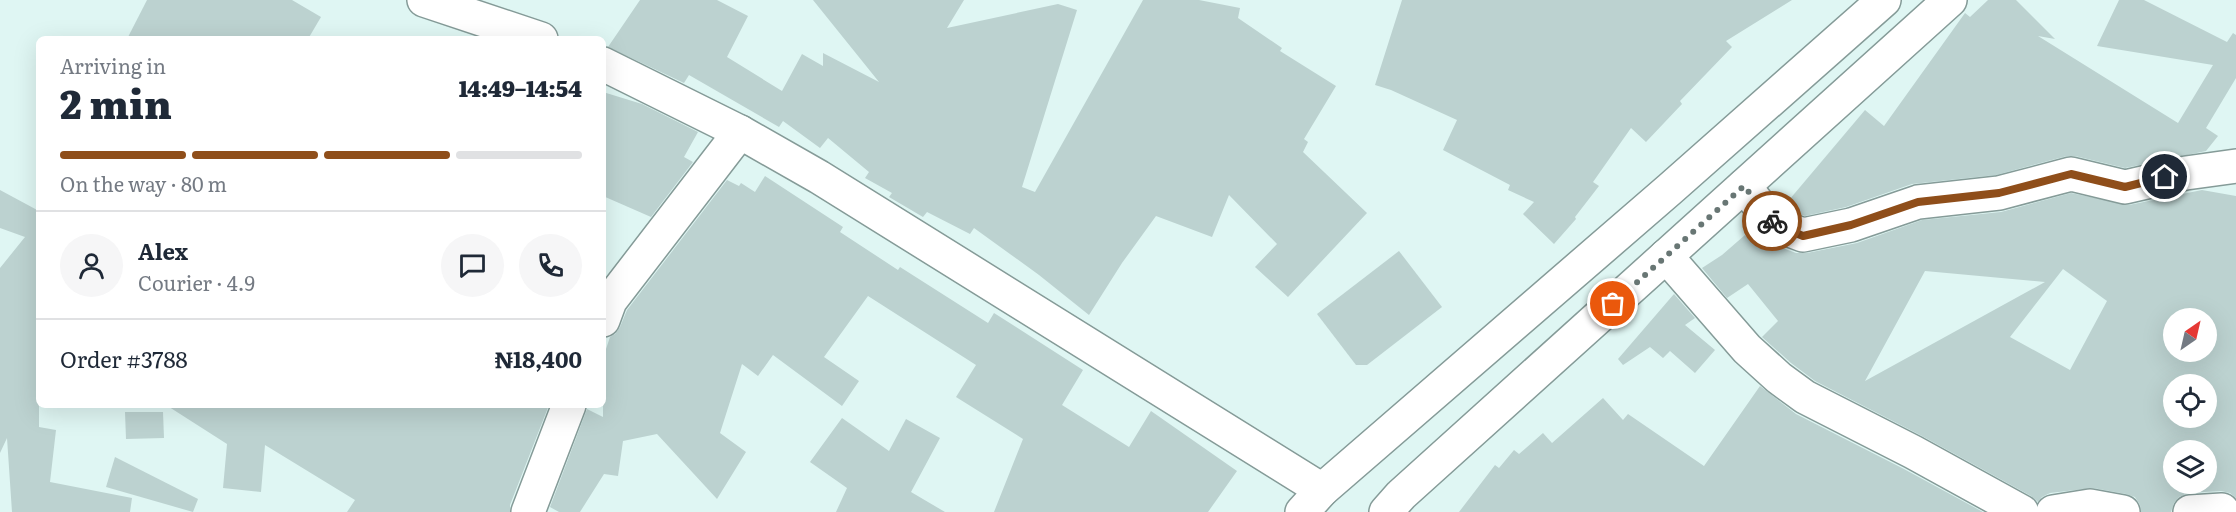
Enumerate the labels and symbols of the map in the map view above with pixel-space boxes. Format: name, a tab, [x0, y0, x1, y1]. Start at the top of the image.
pin	[2139, 151, 2190, 202]
courier	[1742, 191, 1802, 251]
pin	[1587, 278, 1638, 329]
north arrow	[2163, 308, 2217, 362]

